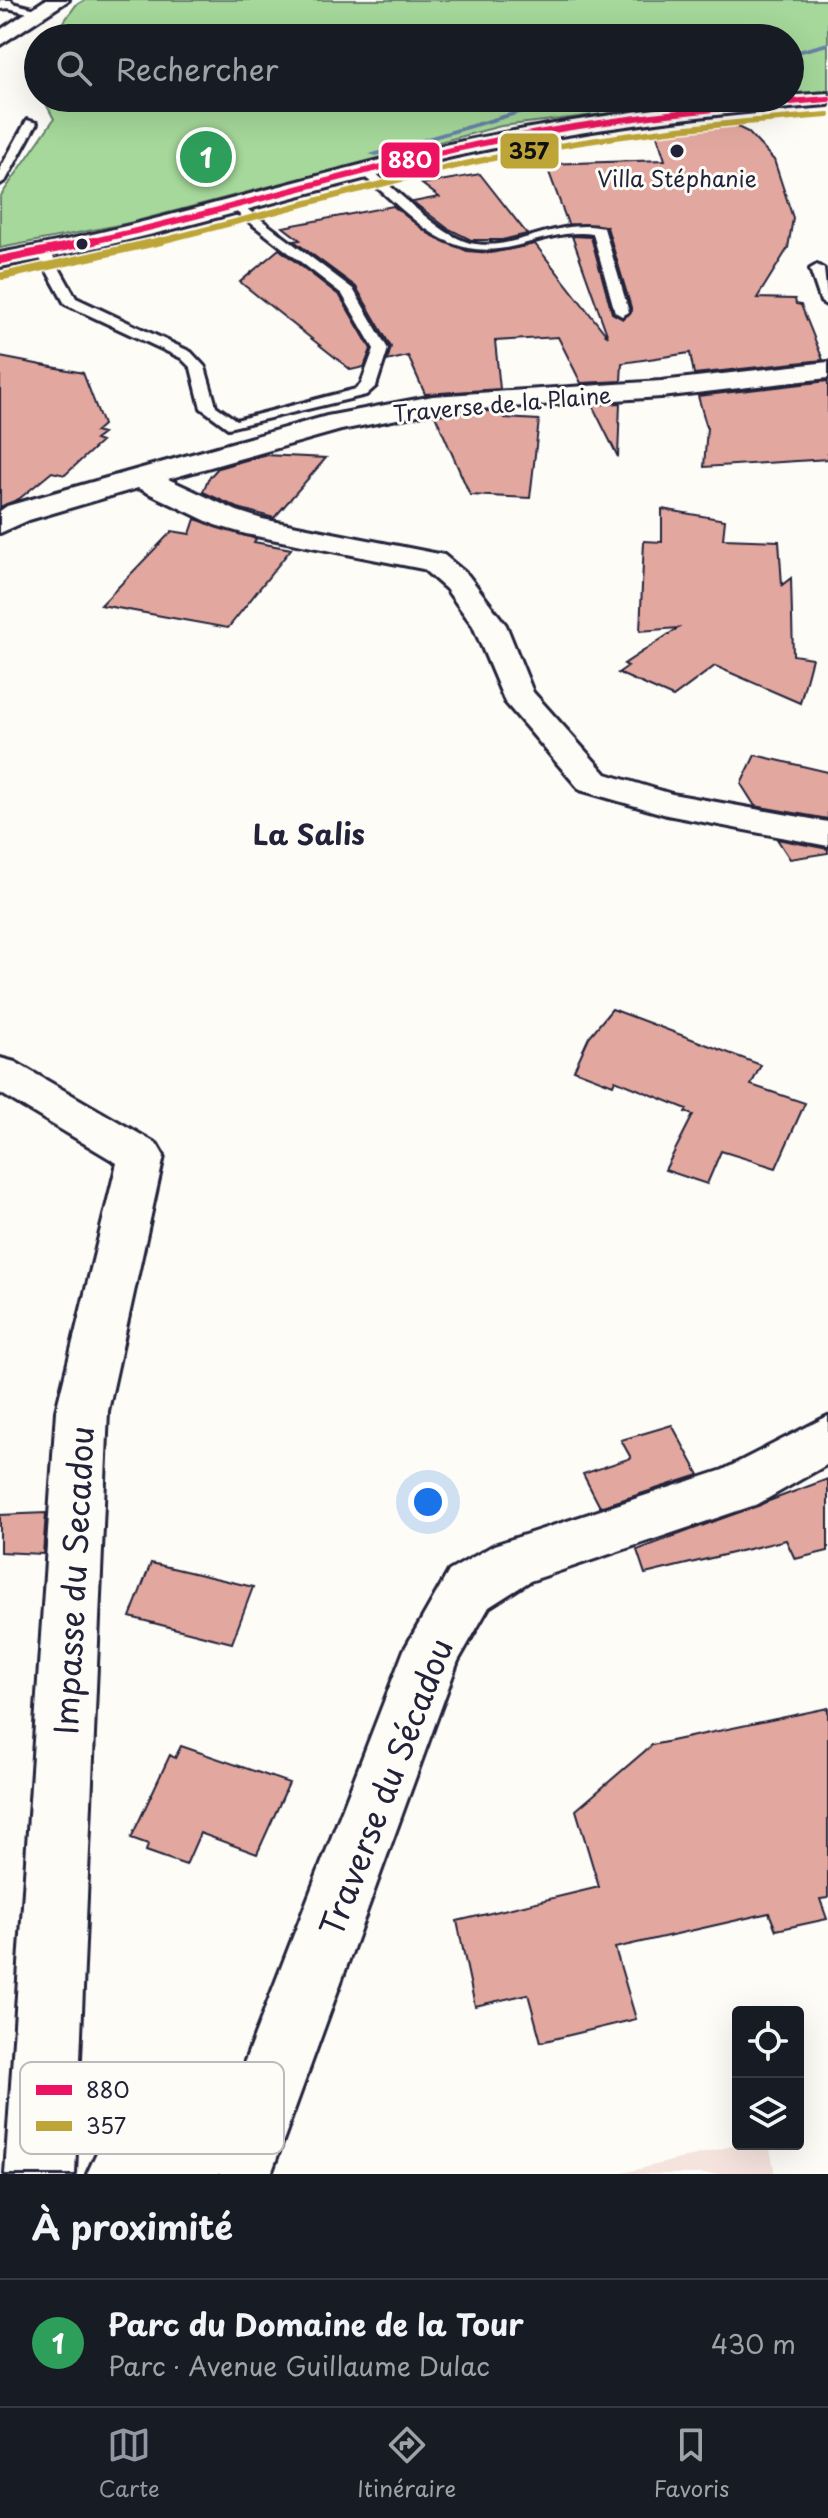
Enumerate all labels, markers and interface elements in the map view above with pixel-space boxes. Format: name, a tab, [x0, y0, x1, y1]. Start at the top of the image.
search box	[24, 24, 804, 112]
icon: search	[52, 46, 96, 90]
text: Rechercher	[116, 46, 279, 91]
pin: 1	[180, 127, 232, 187]
line badge: 357	[499, 132, 560, 170]
text: 357	[509, 133, 550, 166]
line badge: 880	[380, 141, 441, 179]
text: 880	[388, 142, 432, 175]
marker: Villa Stéphanie	[668, 142, 686, 160]
place label: Villa Stéphanie	[597, 161, 757, 194]
unlabelled marker	[74, 236, 90, 252]
street label: Traverse de la Plaine	[391, 377, 613, 429]
district label: La Salis	[253, 812, 365, 855]
street label: Impasse du Secadou	[41, 1425, 105, 1735]
your location	[408, 1482, 448, 1522]
street label: Traverse du Sécadou	[306, 1631, 464, 1943]
map controls	[732, 2006, 804, 2150]
button: locate	[732, 2006, 804, 2078]
legend	[20, 2062, 284, 2154]
text: 880	[86, 2072, 130, 2105]
button: layers	[732, 2078, 804, 2150]
text: 357	[86, 2108, 126, 2141]
text: À proximité	[32, 2200, 233, 2252]
text: Parc du Domaine de la Tour	[108, 2301, 524, 2346]
text: 1	[52, 2324, 64, 2363]
text: 430 m	[711, 2324, 796, 2363]
text: Parc · Avenue Guillaume Dulac	[108, 2346, 490, 2385]
tab: Carte	[99, 2423, 160, 2504]
tab: Itinéraire	[357, 2423, 456, 2504]
tab: Favoris	[654, 2423, 729, 2504]

